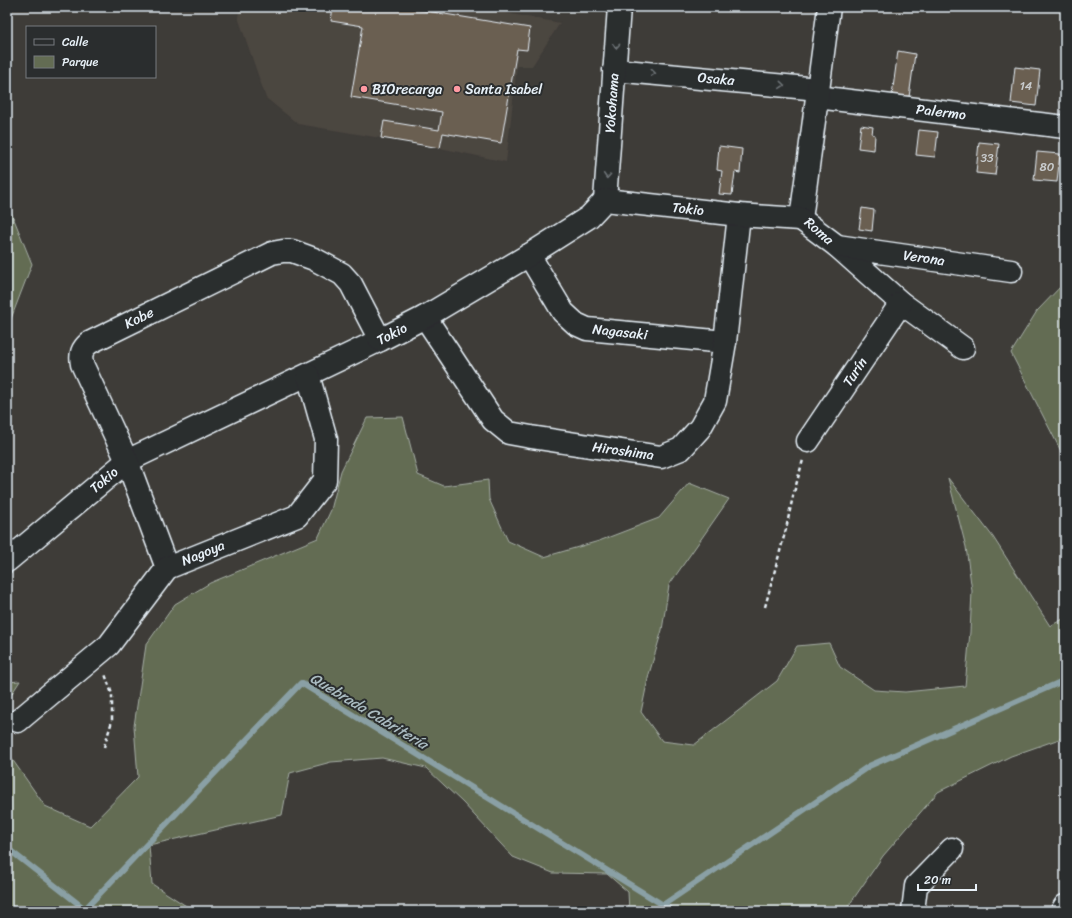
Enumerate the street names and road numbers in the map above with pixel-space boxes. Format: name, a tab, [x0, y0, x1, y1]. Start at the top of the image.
street label: Osaka	[696, 65, 736, 93]
street label: Yokohama	[597, 72, 627, 134]
street label: Palermo	[915, 97, 967, 127]
street label: Tokio	[671, 195, 705, 223]
street label: Roma	[798, 211, 841, 252]
street label: Verona	[902, 243, 946, 273]
street label: Kobe	[120, 300, 158, 336]
street label: Tokio	[372, 316, 412, 352]
street label: Nagasaki	[591, 317, 650, 347]
street label: Turín	[836, 352, 874, 392]
street label: Hiroshima	[591, 434, 655, 468]
street label: Tokio	[84, 460, 124, 500]
street label: Nagoya	[177, 533, 229, 573]

